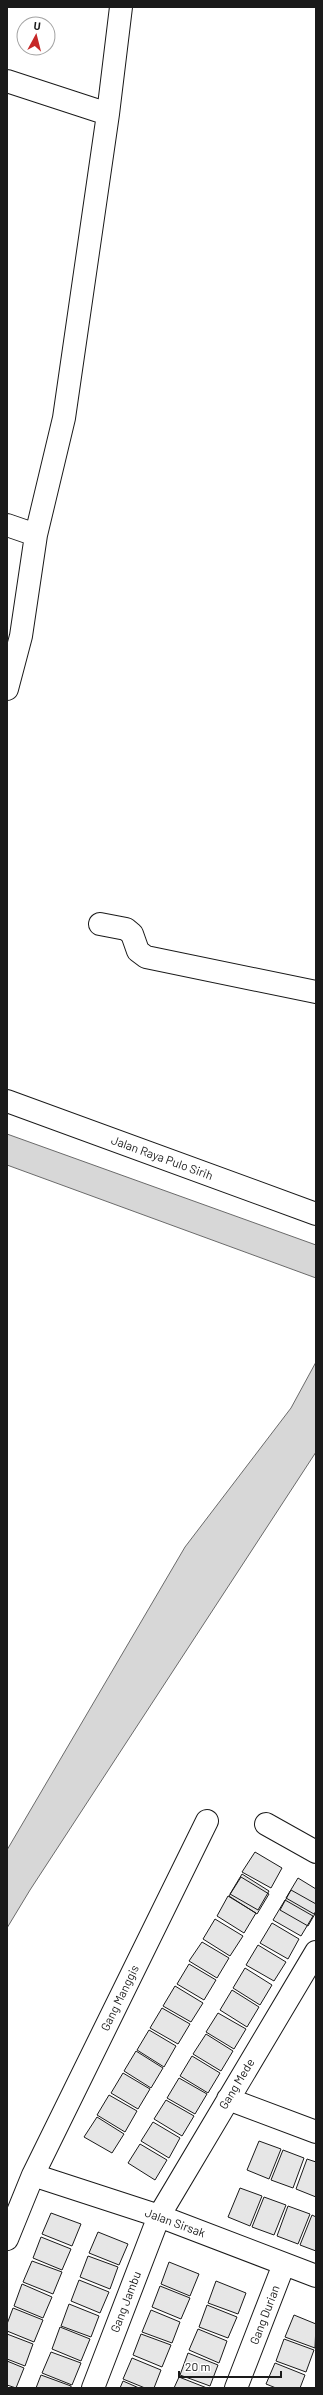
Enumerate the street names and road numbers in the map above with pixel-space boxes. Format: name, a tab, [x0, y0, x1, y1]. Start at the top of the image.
street label: Jalan Raya Pulo Sirih	[110, 1132, 215, 1182]
street label: Gang Manggis	[97, 1962, 141, 2033]
street label: Gang Mede	[216, 2056, 257, 2111]
street label: Jalan Sirsak	[143, 2205, 207, 2239]
street label: Gang Jambu	[107, 2269, 143, 2334]
street label: Gang Durian	[246, 2283, 282, 2346]

